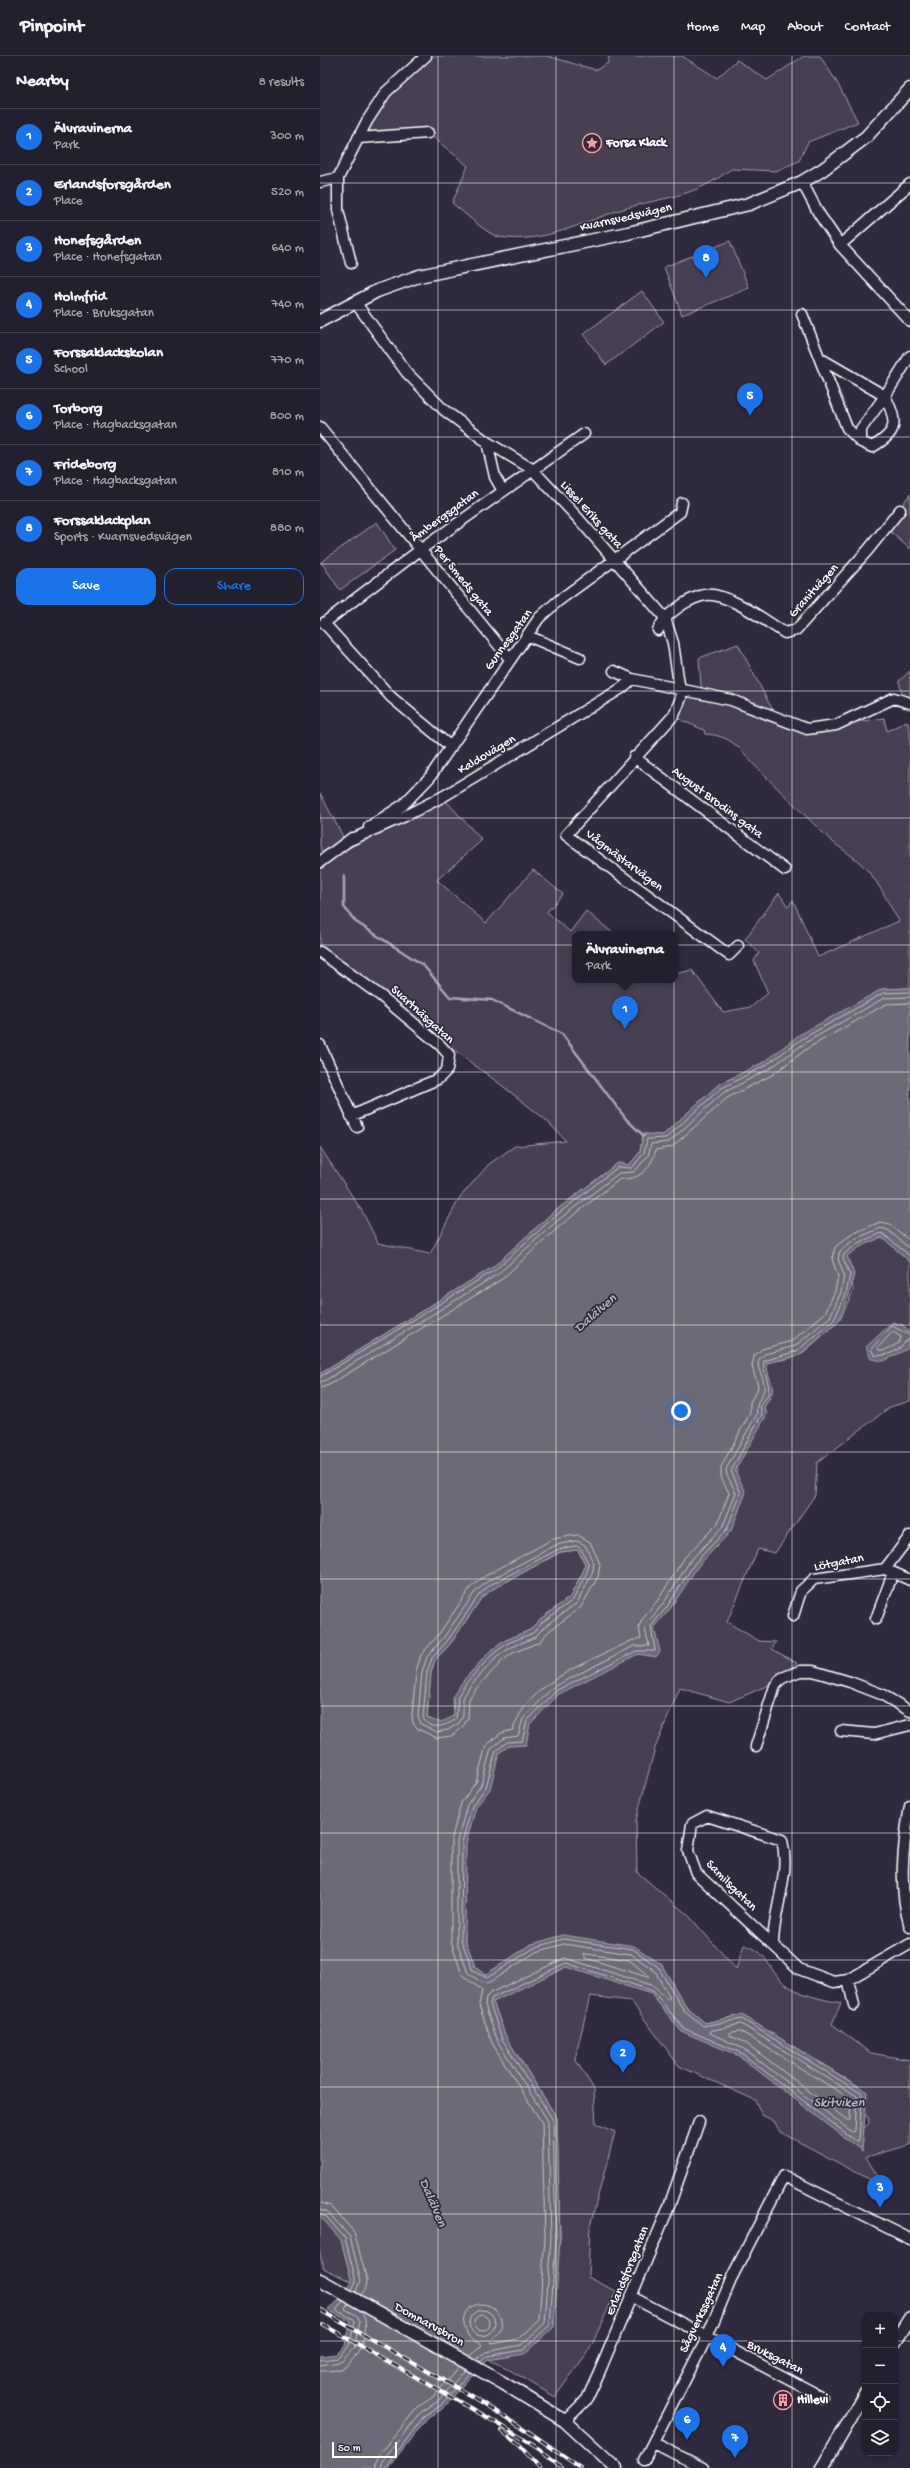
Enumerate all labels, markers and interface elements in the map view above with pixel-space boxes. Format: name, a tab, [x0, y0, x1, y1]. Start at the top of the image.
text: Pinpoint	[20, 16, 84, 39]
text: Home	[687, 19, 719, 36]
text: Map	[741, 19, 765, 36]
text: About	[787, 19, 823, 36]
text: Contact	[845, 19, 890, 36]
text: Nearby	[16, 72, 69, 92]
text: 8 results	[259, 75, 304, 90]
text: Älvravinerna	[54, 120, 132, 138]
text: 1	[26, 129, 32, 144]
text: 300 m	[270, 129, 304, 144]
place icon: Forsa Klack	[581, 132, 603, 154]
place label: Forsa Klack	[605, 136, 669, 151]
text: Park	[54, 138, 79, 153]
text: Erlandsforsgården	[54, 176, 171, 194]
text: 2	[26, 185, 32, 200]
text: 520 m	[271, 185, 304, 200]
text: Place	[54, 194, 82, 209]
street label: Kvarnsvedsvägen	[579, 200, 674, 236]
text: Honefsgården	[54, 232, 141, 250]
text: 3	[26, 241, 32, 256]
text: 640 m	[272, 241, 304, 256]
pin: 8	[693, 245, 719, 278]
text: Place · Honefsgatan	[54, 250, 162, 265]
text: Holmfrid	[54, 288, 106, 306]
text: 4	[26, 297, 32, 312]
text: 740 m	[271, 297, 304, 312]
text: Place · Bruksgatan	[54, 306, 154, 321]
text: Forssaklackskolan	[54, 344, 163, 362]
text: 5	[26, 353, 32, 368]
text: 770 m	[271, 353, 304, 368]
text: School	[54, 362, 88, 377]
pin: 5	[737, 383, 763, 416]
text: Torborg	[54, 400, 102, 418]
text: 6	[26, 409, 32, 424]
text: 800 m	[270, 409, 304, 424]
text: Place · Hagbacksgatan	[54, 418, 177, 433]
text: Frideborg	[54, 456, 116, 474]
text: 7	[26, 465, 32, 480]
text: 810 m	[272, 465, 304, 480]
text: Place · Hagbacksgatan	[54, 474, 177, 489]
street label: Lissel Eriks gata	[557, 478, 626, 553]
street label: Åmbergsgatan	[407, 485, 483, 546]
text: Forssaklackplan	[54, 512, 150, 530]
text: 8	[25, 521, 33, 536]
text: 880 m	[270, 521, 304, 536]
text: Sports · Kvarnsvedsvägen	[54, 530, 192, 545]
street label: Per Smeds gata	[429, 542, 496, 620]
street label: Granitvägen	[786, 560, 843, 621]
button: Save	[16, 568, 156, 605]
button: Share	[164, 568, 304, 605]
street label: Gunnesgatan	[482, 606, 537, 673]
street label: Kaldovägen	[455, 731, 519, 778]
street label: August Brodins gata	[669, 764, 766, 843]
street label: Vågmästarvägen	[581, 826, 666, 896]
popup	[572, 931, 678, 983]
text: Älvravinerna	[586, 941, 664, 959]
text: Park	[586, 959, 611, 974]
street label: Svartnäsgatan	[387, 983, 457, 1048]
pin: 1	[612, 996, 638, 1029]
water label: Dalälven	[571, 1291, 621, 1337]
your location	[671, 1401, 691, 1421]
street label: Lötgatan	[813, 1551, 866, 1575]
street label: Samilsgatan	[702, 1857, 760, 1915]
pin: 2	[610, 2040, 636, 2073]
water label: Skitviken	[814, 2095, 865, 2112]
pin: 3	[867, 2175, 893, 2208]
water label: Dalälven	[414, 2176, 450, 2230]
street label: Erlandsforsgatan	[603, 2223, 653, 2318]
street label: Sågverkssgatan	[677, 2270, 727, 2355]
street label: Domnarvsbron	[391, 2299, 467, 2351]
map controls	[862, 2312, 898, 2456]
button: +	[862, 2312, 898, 2348]
pin: 4	[710, 2334, 736, 2367]
street label: Bruksgatan	[743, 2337, 806, 2379]
button: −	[862, 2348, 898, 2384]
button: locate	[862, 2384, 898, 2420]
building icon: Hillevi	[772, 2389, 794, 2411]
place label: Hillevi	[797, 2393, 828, 2408]
pin: 6	[674, 2407, 700, 2440]
button: layers	[862, 2420, 898, 2456]
pin: 7	[722, 2425, 748, 2458]
scale bar	[332, 2440, 397, 2459]
text: 50 m	[338, 2443, 360, 2455]

